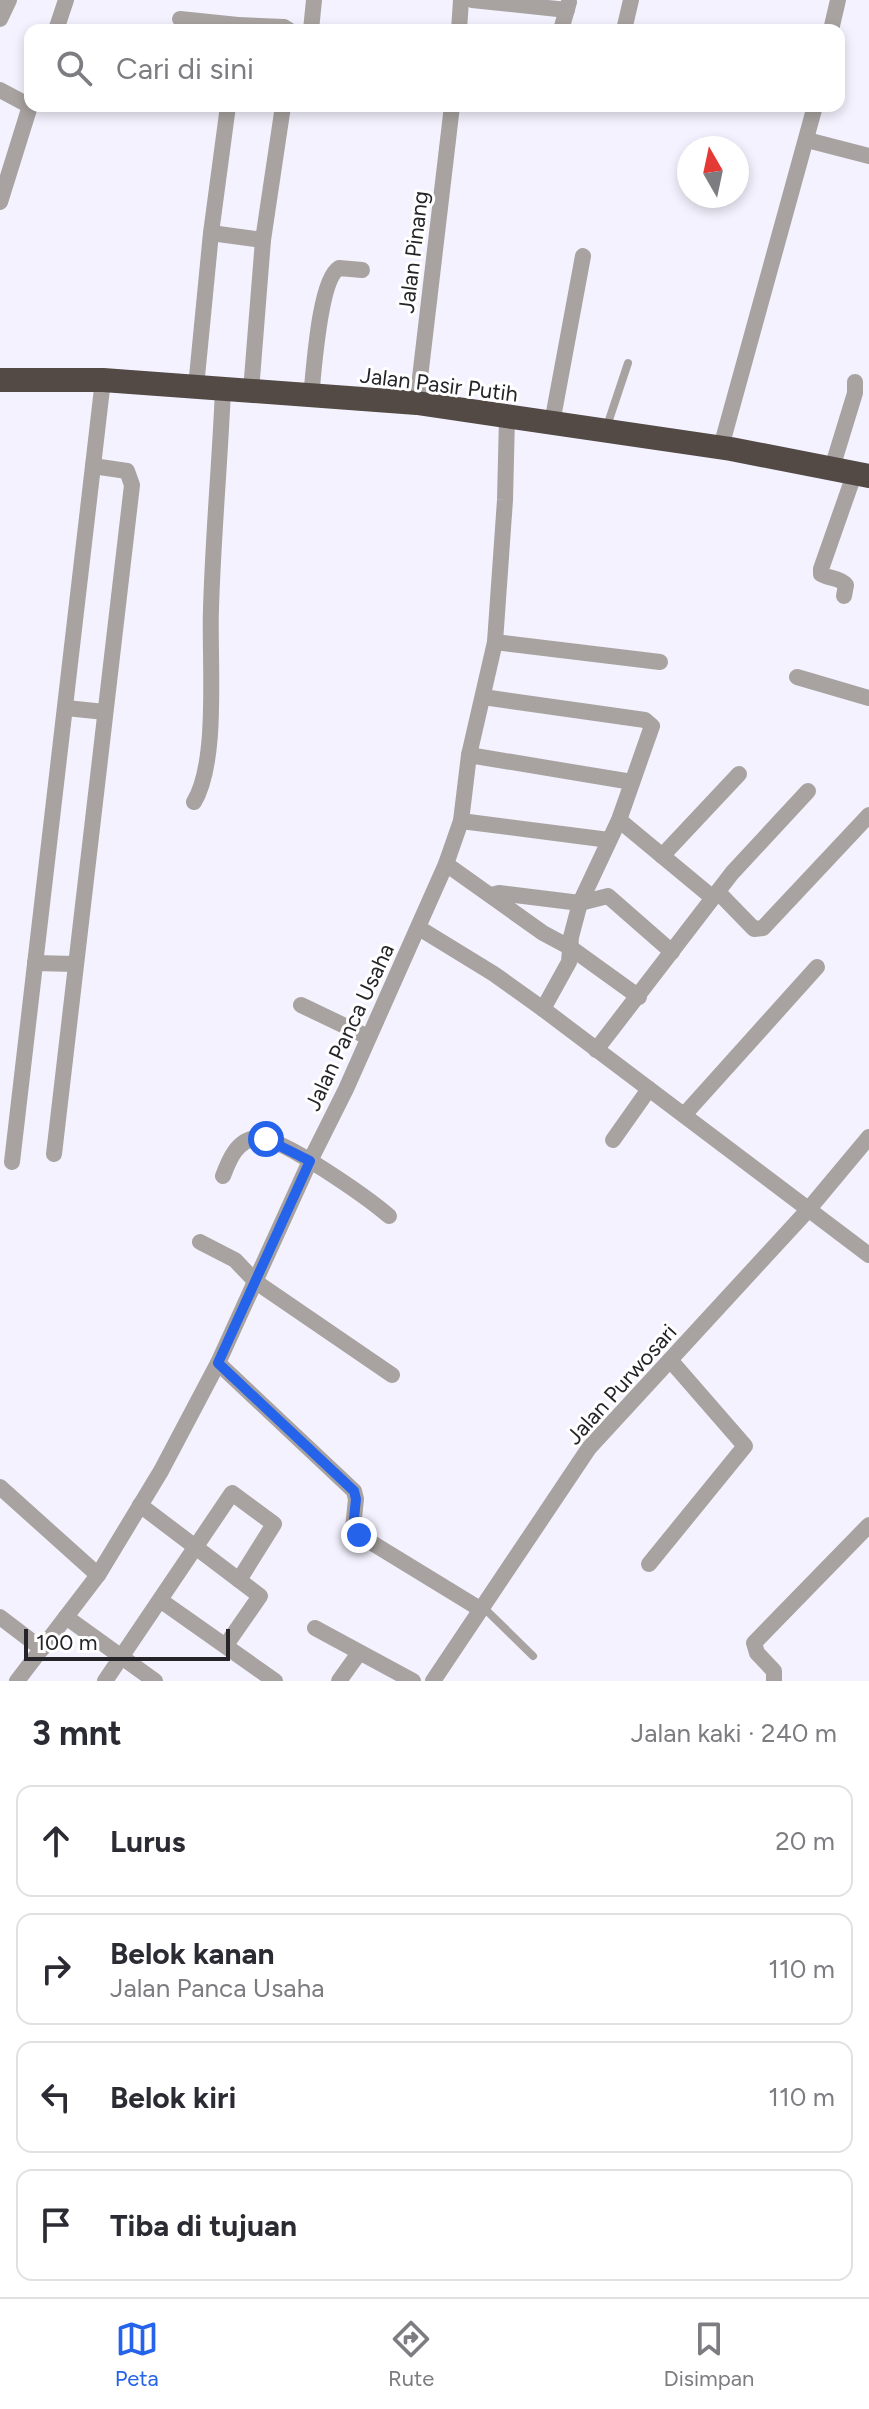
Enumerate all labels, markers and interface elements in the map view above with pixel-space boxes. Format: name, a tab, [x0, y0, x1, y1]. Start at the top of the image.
search box	[24, 24, 845, 112]
icon: search	[52, 46, 96, 90]
text: Cari di sini	[116, 50, 254, 87]
north arrow	[677, 136, 749, 208]
street label: Jalan Pinang	[393, 189, 434, 315]
street label: Jalan Pasir Putih	[358, 361, 519, 408]
street label: Jalan Panca Usaha	[299, 939, 400, 1115]
route start	[248, 1121, 284, 1157]
street label: Jalan Purwosari	[560, 1319, 682, 1450]
route end	[341, 1517, 377, 1553]
scale bar	[24, 1625, 230, 1661]
text: 100 m	[36, 1629, 97, 1656]
text: 3 mnt	[32, 1713, 122, 1754]
text: Jalan kaki · 240 m	[631, 1717, 837, 1749]
icon: ahead	[34, 1819, 78, 1863]
text: Lurus	[110, 1823, 186, 1860]
text: 20 m	[775, 1825, 835, 1857]
text: Belok kanan	[110, 1935, 275, 1972]
icon: right	[34, 1947, 78, 1991]
text: 110 m	[768, 1953, 835, 1985]
text: Jalan Panca Usaha	[110, 1972, 324, 2004]
icon: left	[34, 2075, 78, 2119]
text: Belok kiri	[110, 2079, 236, 2116]
text: 110 m	[768, 2081, 835, 2113]
icon: arrive	[34, 2203, 78, 2247]
text: Tiba di tujuan	[110, 2207, 297, 2244]
tab: Peta	[115, 2317, 159, 2392]
tab: Rute	[388, 2317, 434, 2392]
tab: Disimpan	[664, 2317, 754, 2392]

